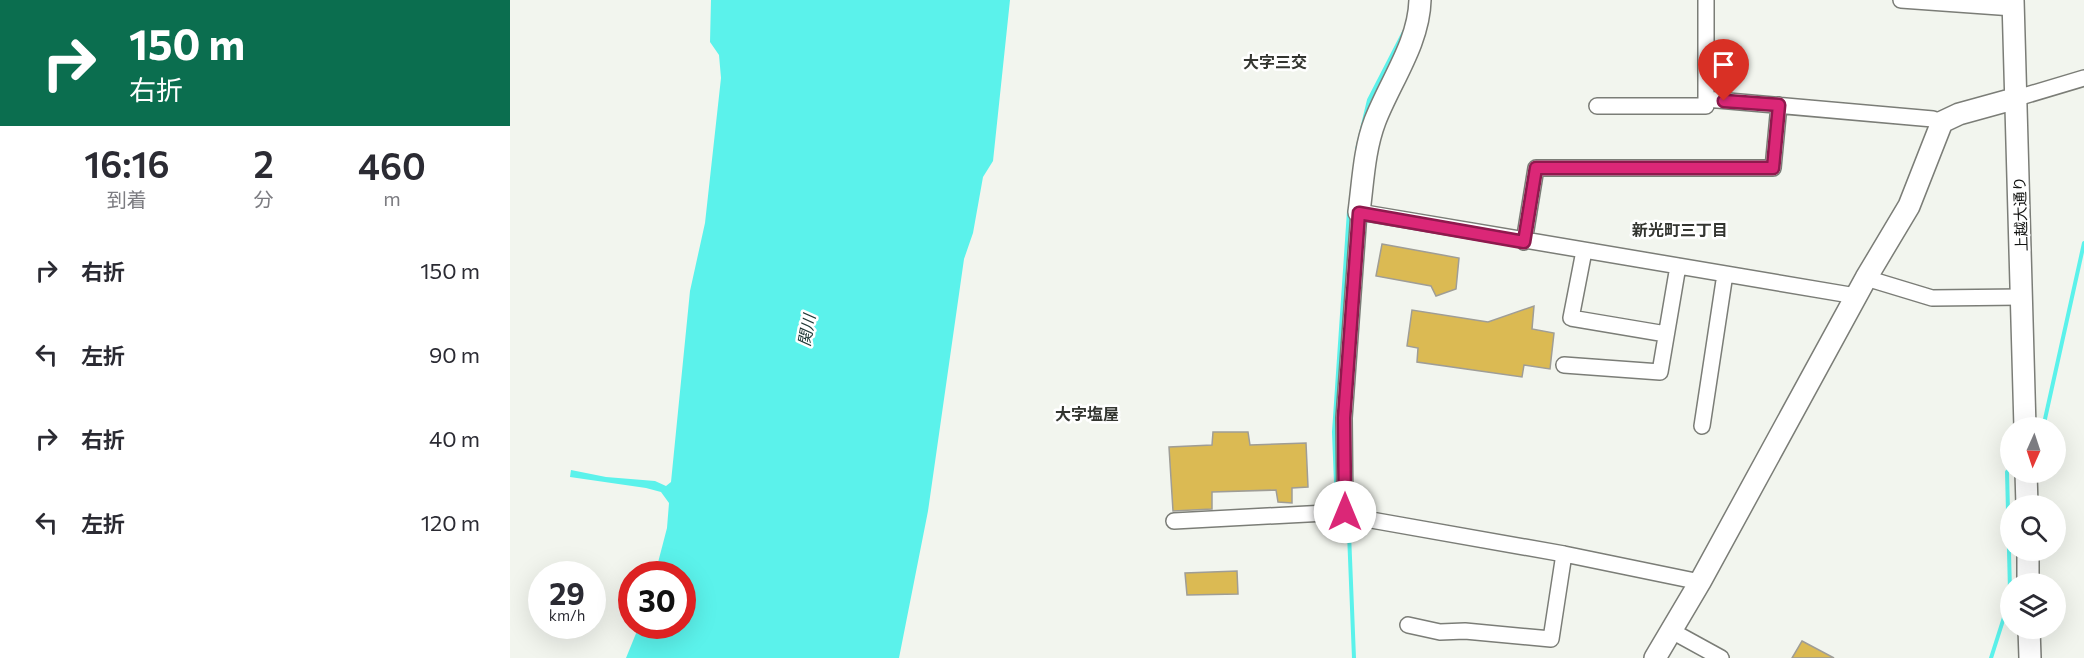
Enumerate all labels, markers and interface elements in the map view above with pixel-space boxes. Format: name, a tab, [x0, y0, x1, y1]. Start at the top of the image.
text: 150 m	[129, 17, 245, 69]
icon: right	[30, 24, 108, 102]
pin	[1698, 39, 1749, 101]
icon: arrive	[1707, 48, 1740, 81]
district label: 大字三交	[1243, 52, 1307, 71]
text: 右折	[129, 73, 183, 106]
text: 16:16	[84, 141, 169, 185]
text: 2	[254, 141, 274, 185]
text: 460	[358, 143, 426, 187]
street label: 上越大通り	[2010, 176, 2030, 252]
text: m	[383, 186, 401, 210]
text: 到着	[107, 187, 147, 211]
text: 分	[254, 187, 274, 211]
district label: 新光町三丁目	[1632, 220, 1728, 239]
icon: right	[30, 254, 63, 287]
text: 150 m	[420, 257, 480, 284]
text: 右折	[81, 258, 125, 285]
water label: 関川	[794, 311, 818, 347]
icon: left	[30, 338, 63, 371]
text: 90 m	[429, 341, 480, 368]
text: 左折	[81, 342, 125, 369]
district label: 大字塩屋	[1055, 404, 1119, 423]
north arrow	[2000, 417, 2066, 483]
map controls	[2000, 417, 2066, 639]
icon: right	[30, 422, 63, 455]
text: 40 m	[429, 425, 480, 452]
text: 右折	[81, 426, 125, 453]
position arrow	[1313, 480, 1377, 544]
button: search	[2000, 495, 2066, 561]
icon: left	[30, 506, 63, 539]
text: 120 m	[421, 509, 480, 536]
text: 左折	[81, 510, 125, 537]
speed limit sign: 30	[618, 561, 696, 639]
button: layers	[2000, 573, 2066, 639]
text: 29	[549, 574, 585, 611]
text: km/h	[549, 606, 585, 624]

